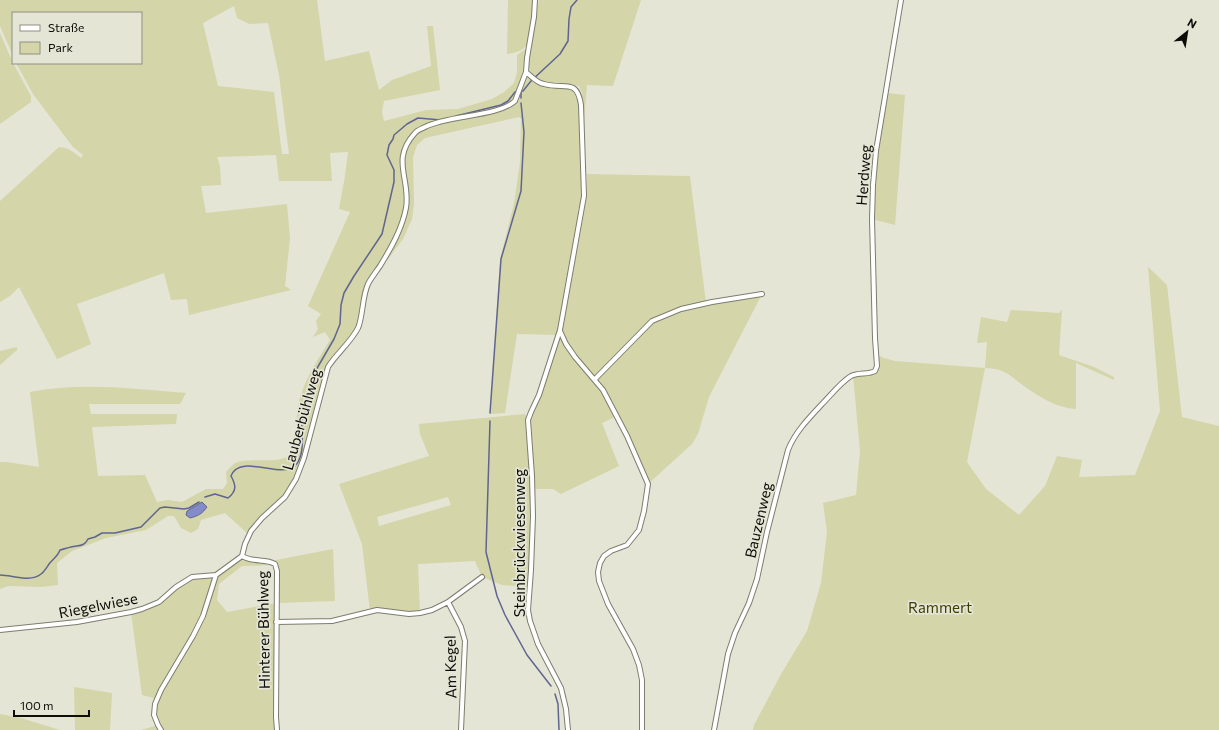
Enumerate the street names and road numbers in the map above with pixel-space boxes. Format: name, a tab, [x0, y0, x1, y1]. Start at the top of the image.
street label: Herdweg	[852, 144, 874, 206]
street label: Lauberbühlweg	[278, 366, 324, 472]
street label: Steinbrückwiesenweg	[510, 469, 528, 617]
street label: Bauzenweg	[741, 480, 775, 560]
street label: Hinterer Bühlweg	[253, 571, 273, 689]
street label: Riegelwiese	[57, 589, 139, 621]
street label: Am Kegel	[440, 635, 460, 699]

